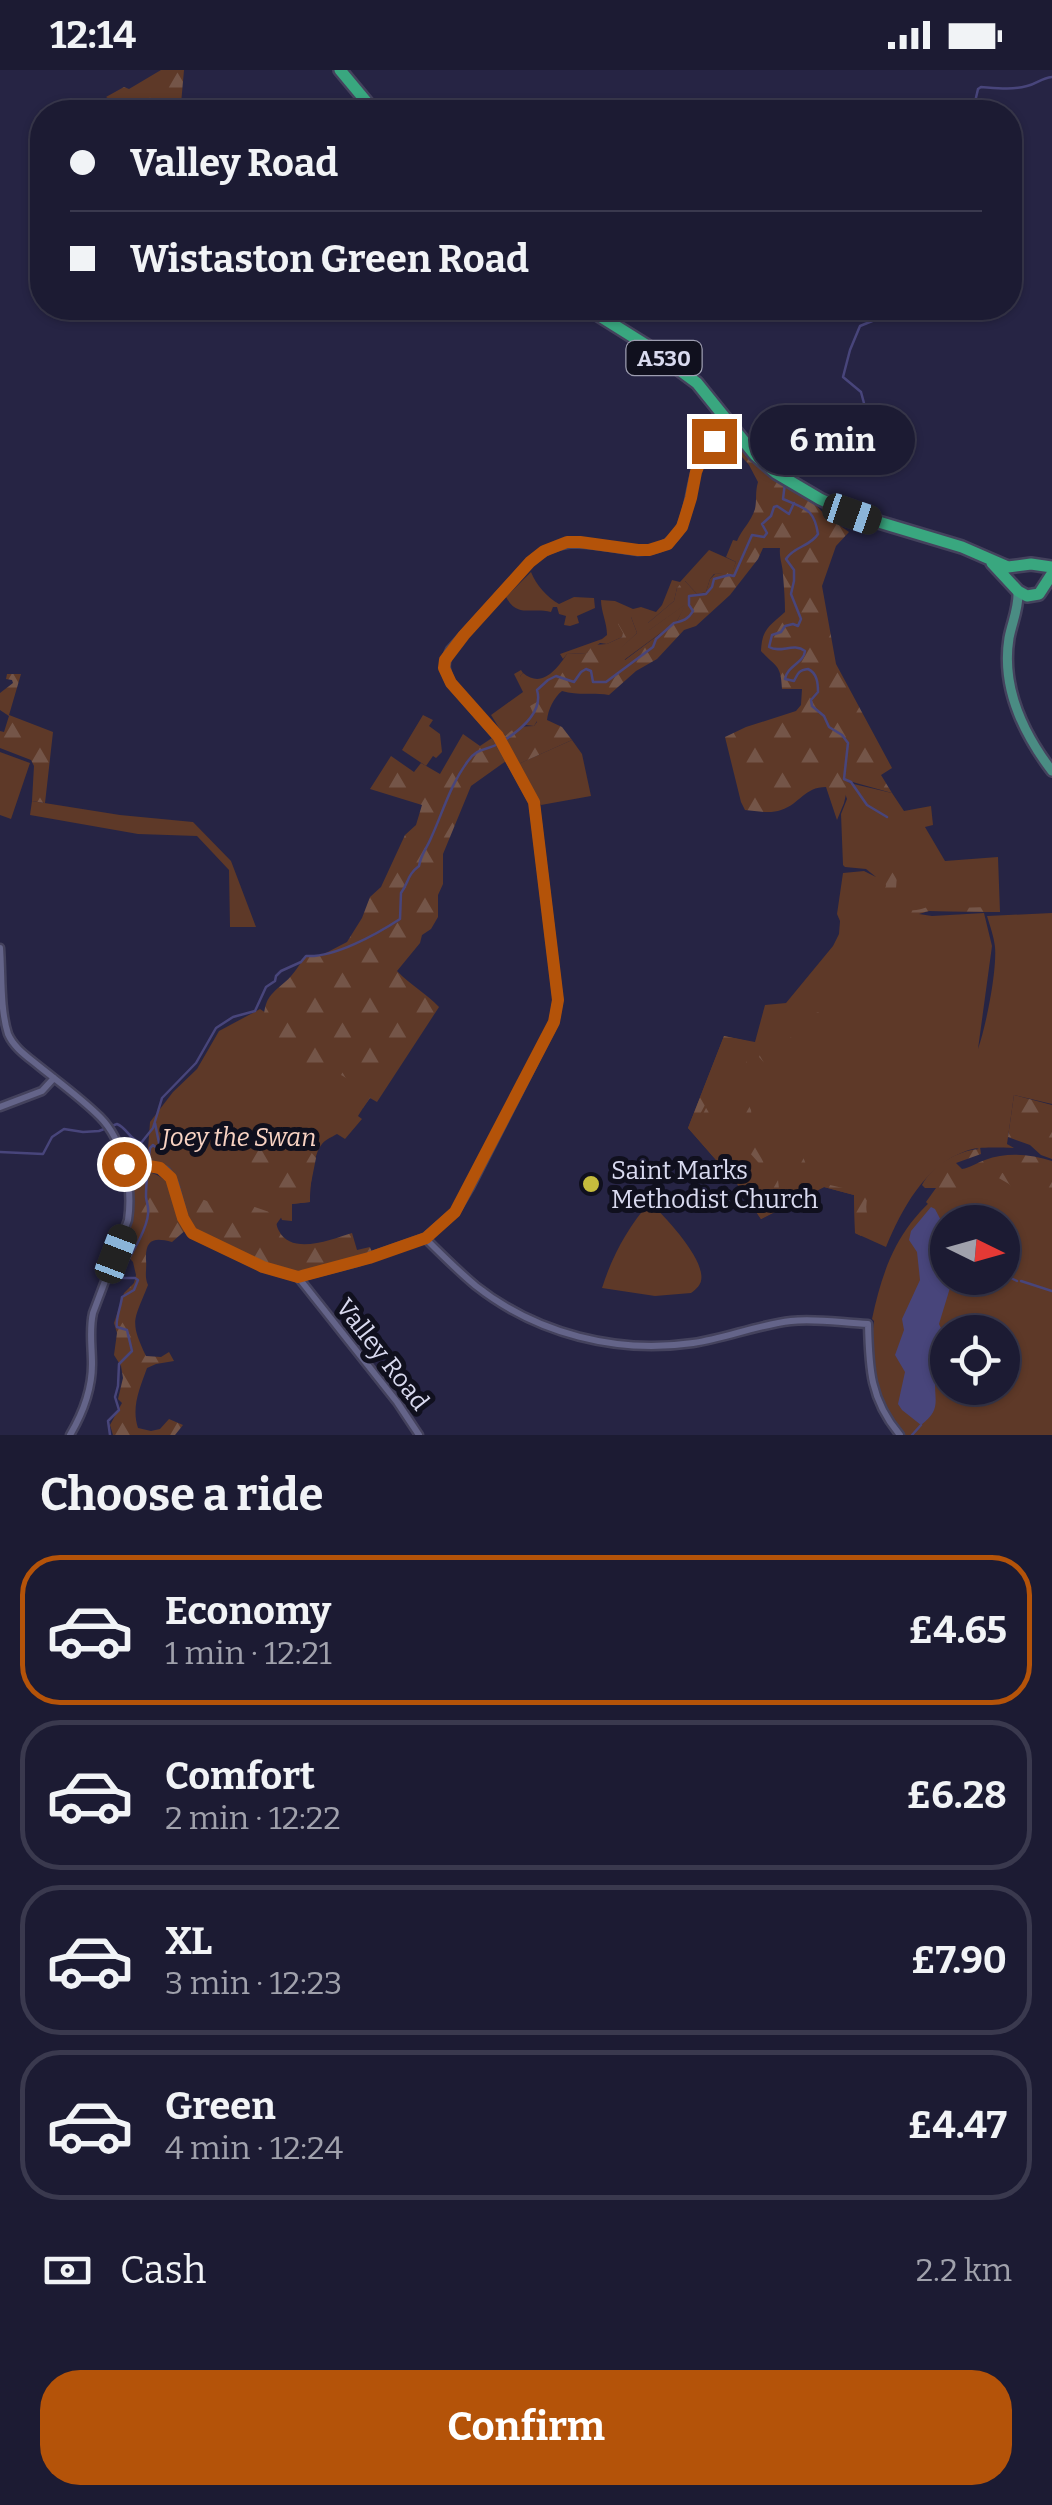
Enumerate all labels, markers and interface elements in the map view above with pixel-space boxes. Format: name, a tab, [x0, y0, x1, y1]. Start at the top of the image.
text: 12:14	[50, 12, 136, 58]
text: Valley Road	[130, 140, 338, 186]
text: Wistaston Green Road	[130, 236, 529, 282]
road number: A530	[626, 341, 702, 375]
callout: 6 min	[749, 406, 914, 476]
route end	[692, 419, 737, 464]
text: 6 min	[790, 421, 875, 459]
car	[819, 490, 885, 538]
park label: Joey the Swan	[160, 1123, 316, 1153]
route start	[102, 1142, 147, 1187]
place label: Saint Marks Methodist Church	[611, 1156, 819, 1215]
marker: Saint Marks Methodist Church	[580, 1173, 602, 1195]
north arrow	[930, 1205, 1020, 1295]
map controls	[930, 1205, 1020, 1405]
car	[91, 1221, 141, 1287]
street label: Valley Road	[329, 1293, 435, 1417]
button: locate	[930, 1315, 1020, 1405]
text: Choose a ride	[40, 1468, 323, 1522]
icon: car	[45, 1585, 135, 1675]
text: Economy	[165, 1588, 331, 1634]
text: £4.65	[908, 1607, 1007, 1653]
text: 1 min · 12:21	[165, 1634, 332, 1672]
icon: car	[45, 1750, 135, 1840]
text: Comfort	[165, 1753, 315, 1799]
text: £6.28	[906, 1772, 1007, 1818]
text: 2 min · 12:22	[165, 1799, 341, 1837]
icon: car	[45, 1915, 135, 2005]
text: XL	[165, 1918, 212, 1964]
text: £7.90	[911, 1937, 1007, 1983]
text: 3 min · 12:23	[165, 1964, 342, 2002]
icon: car	[45, 2080, 135, 2170]
text: Green	[165, 2083, 276, 2129]
text: £4.47	[908, 2102, 1007, 2148]
text: 4 min · 12:24	[165, 2129, 343, 2167]
icon: cash	[40, 2243, 95, 2298]
text: Cash	[120, 2247, 206, 2293]
text: 2.2 km	[916, 2251, 1012, 2289]
button: Confirm	[40, 2370, 1012, 2485]

